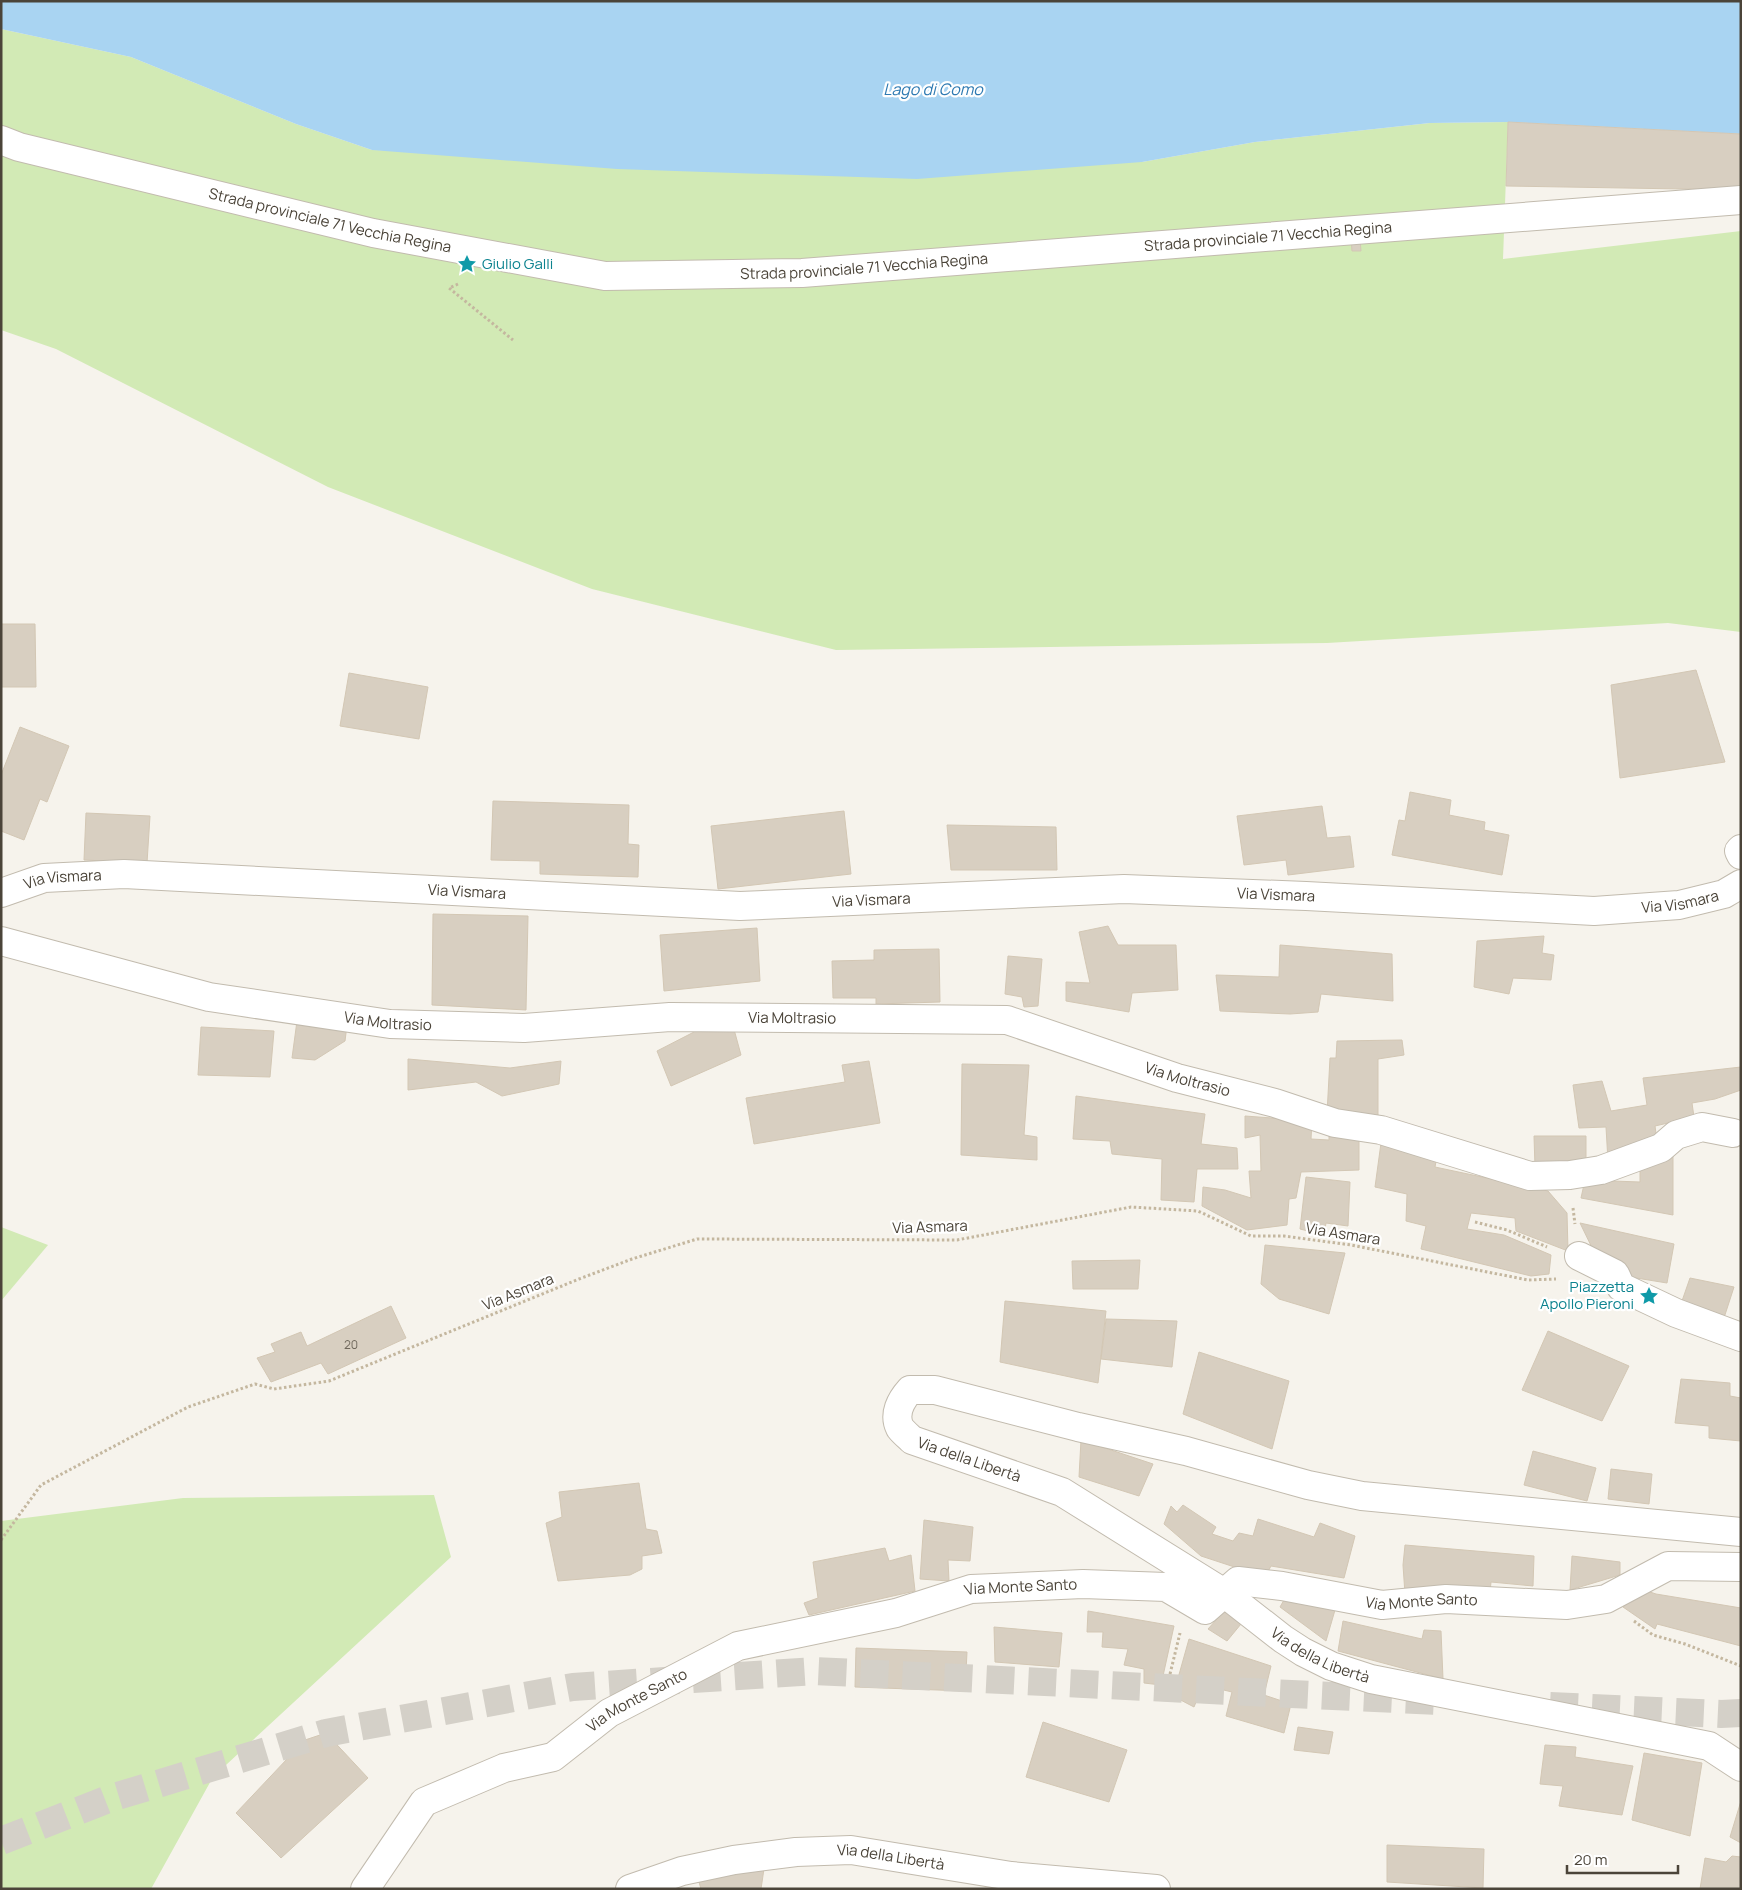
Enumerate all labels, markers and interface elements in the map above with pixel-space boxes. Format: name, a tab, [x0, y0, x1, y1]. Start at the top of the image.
water label: Lago di Como	[883, 78, 984, 100]
street label: Strada provinciale 71 Vecchia Regina	[207, 182, 453, 257]
street label: Strada provinciale 71 Vecchia Regina	[1143, 216, 1393, 256]
street label: Strada provinciale 71 Vecchia Regina	[740, 248, 989, 284]
place icon: Giulio Galli	[456, 253, 478, 275]
place label: Giulio Galli	[482, 253, 553, 274]
street label: Via Vismara	[21, 864, 102, 894]
street label: Via Vismara	[427, 879, 507, 904]
street label: Via Vismara	[1237, 882, 1316, 906]
street label: Via Vismara	[1641, 885, 1721, 918]
street label: Via Vismara	[832, 887, 911, 912]
street label: Via Moltrasio	[342, 1006, 432, 1035]
street label: Via Moltrasio	[748, 1007, 837, 1028]
street label: Via Moltrasio	[1142, 1057, 1233, 1101]
street label: Via Asmara	[892, 1215, 968, 1238]
street label: Via Asmara	[1304, 1217, 1382, 1250]
street label: Via Asmara	[479, 1268, 557, 1315]
place label: Piazzetta Apollo Pieroni	[1540, 1276, 1634, 1314]
place icon: Piazzetta Apollo Pieroni	[1638, 1285, 1660, 1307]
house number: 20	[344, 1336, 358, 1353]
street label: Via della Libertà	[915, 1432, 1024, 1487]
street label: Via Monte Santo	[962, 1573, 1078, 1600]
street label: Via Monte Santo	[1364, 1588, 1478, 1616]
street label: Via della Libertà	[1266, 1622, 1372, 1688]
street label: Via Monte Santo	[582, 1663, 691, 1737]
street label: Via della Libertà	[837, 1839, 946, 1875]
scale bar	[1567, 1842, 1678, 1874]
text: 20 m	[1574, 1849, 1607, 1870]

